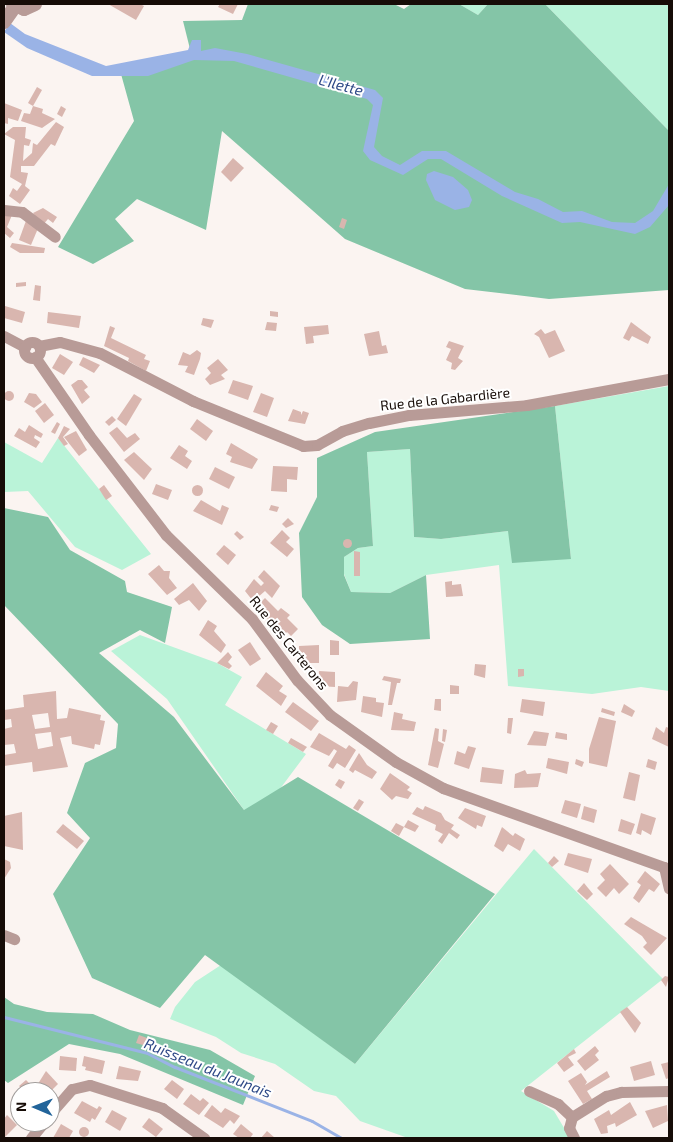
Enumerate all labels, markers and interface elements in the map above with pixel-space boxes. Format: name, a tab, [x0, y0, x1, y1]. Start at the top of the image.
water label: L'Ilette	[317, 70, 365, 100]
street label: Rue de la Gabardière	[379, 384, 511, 414]
street label: Rue des Carterons	[246, 593, 332, 693]
water label: Ruisseau du Jaunais	[141, 1034, 275, 1102]
north arrow	[10, 1082, 60, 1132]
text: N	[12, 1102, 29, 1112]

